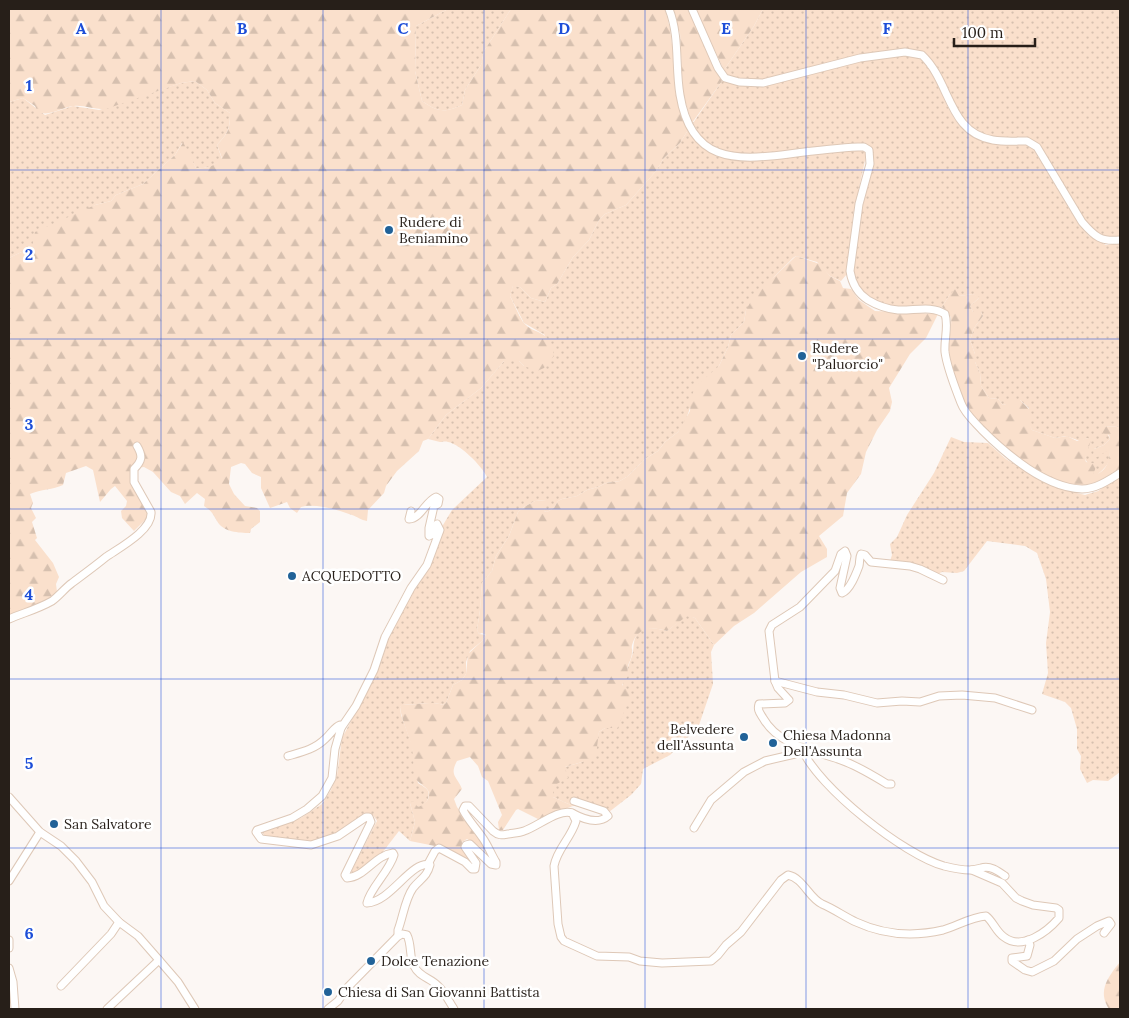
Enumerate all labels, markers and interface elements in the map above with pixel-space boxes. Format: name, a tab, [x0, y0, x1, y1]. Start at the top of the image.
scale bar	[954, 15, 1035, 47]
text: A	[76, 18, 87, 38]
text: B	[237, 18, 248, 38]
text: C	[397, 18, 409, 38]
text: D	[558, 18, 570, 38]
text: E	[721, 18, 731, 38]
text: F	[882, 18, 892, 38]
text: 100 m	[962, 23, 1003, 42]
text: 1	[26, 75, 32, 95]
place label: Rudere di Beniamino	[399, 213, 468, 247]
marker: Rudere di Beniamino	[383, 224, 395, 236]
text: 2	[25, 244, 33, 264]
place label: Rudere "Paluorcio"	[812, 339, 883, 373]
marker: Rudere "Paluorcio"	[796, 350, 808, 362]
text: 3	[25, 414, 34, 434]
place label: ACQUEDOTTO	[301, 567, 401, 585]
marker: ACQUEDOTTO	[286, 570, 298, 582]
text: 4	[25, 584, 34, 604]
place label: Belvedere dell'Assunta	[657, 720, 734, 754]
place label: Chiesa Madonna Dell'Assunta	[783, 726, 891, 760]
marker: Belvedere dell'Assunta	[738, 731, 750, 743]
marker: Chiesa Madonna Dell'Assunta	[767, 737, 779, 749]
text: 5	[25, 753, 34, 773]
place label: San Salvatore	[64, 815, 152, 833]
marker: San Salvatore	[48, 818, 60, 830]
text: 6	[24, 923, 34, 943]
place label: Dolce Tenazione	[381, 952, 489, 970]
marker: Dolce Tenazione	[365, 955, 377, 967]
place label: Chiesa di San Giovanni Battista	[338, 983, 540, 1001]
marker: Chiesa di San Giovanni Battista	[322, 986, 334, 998]

